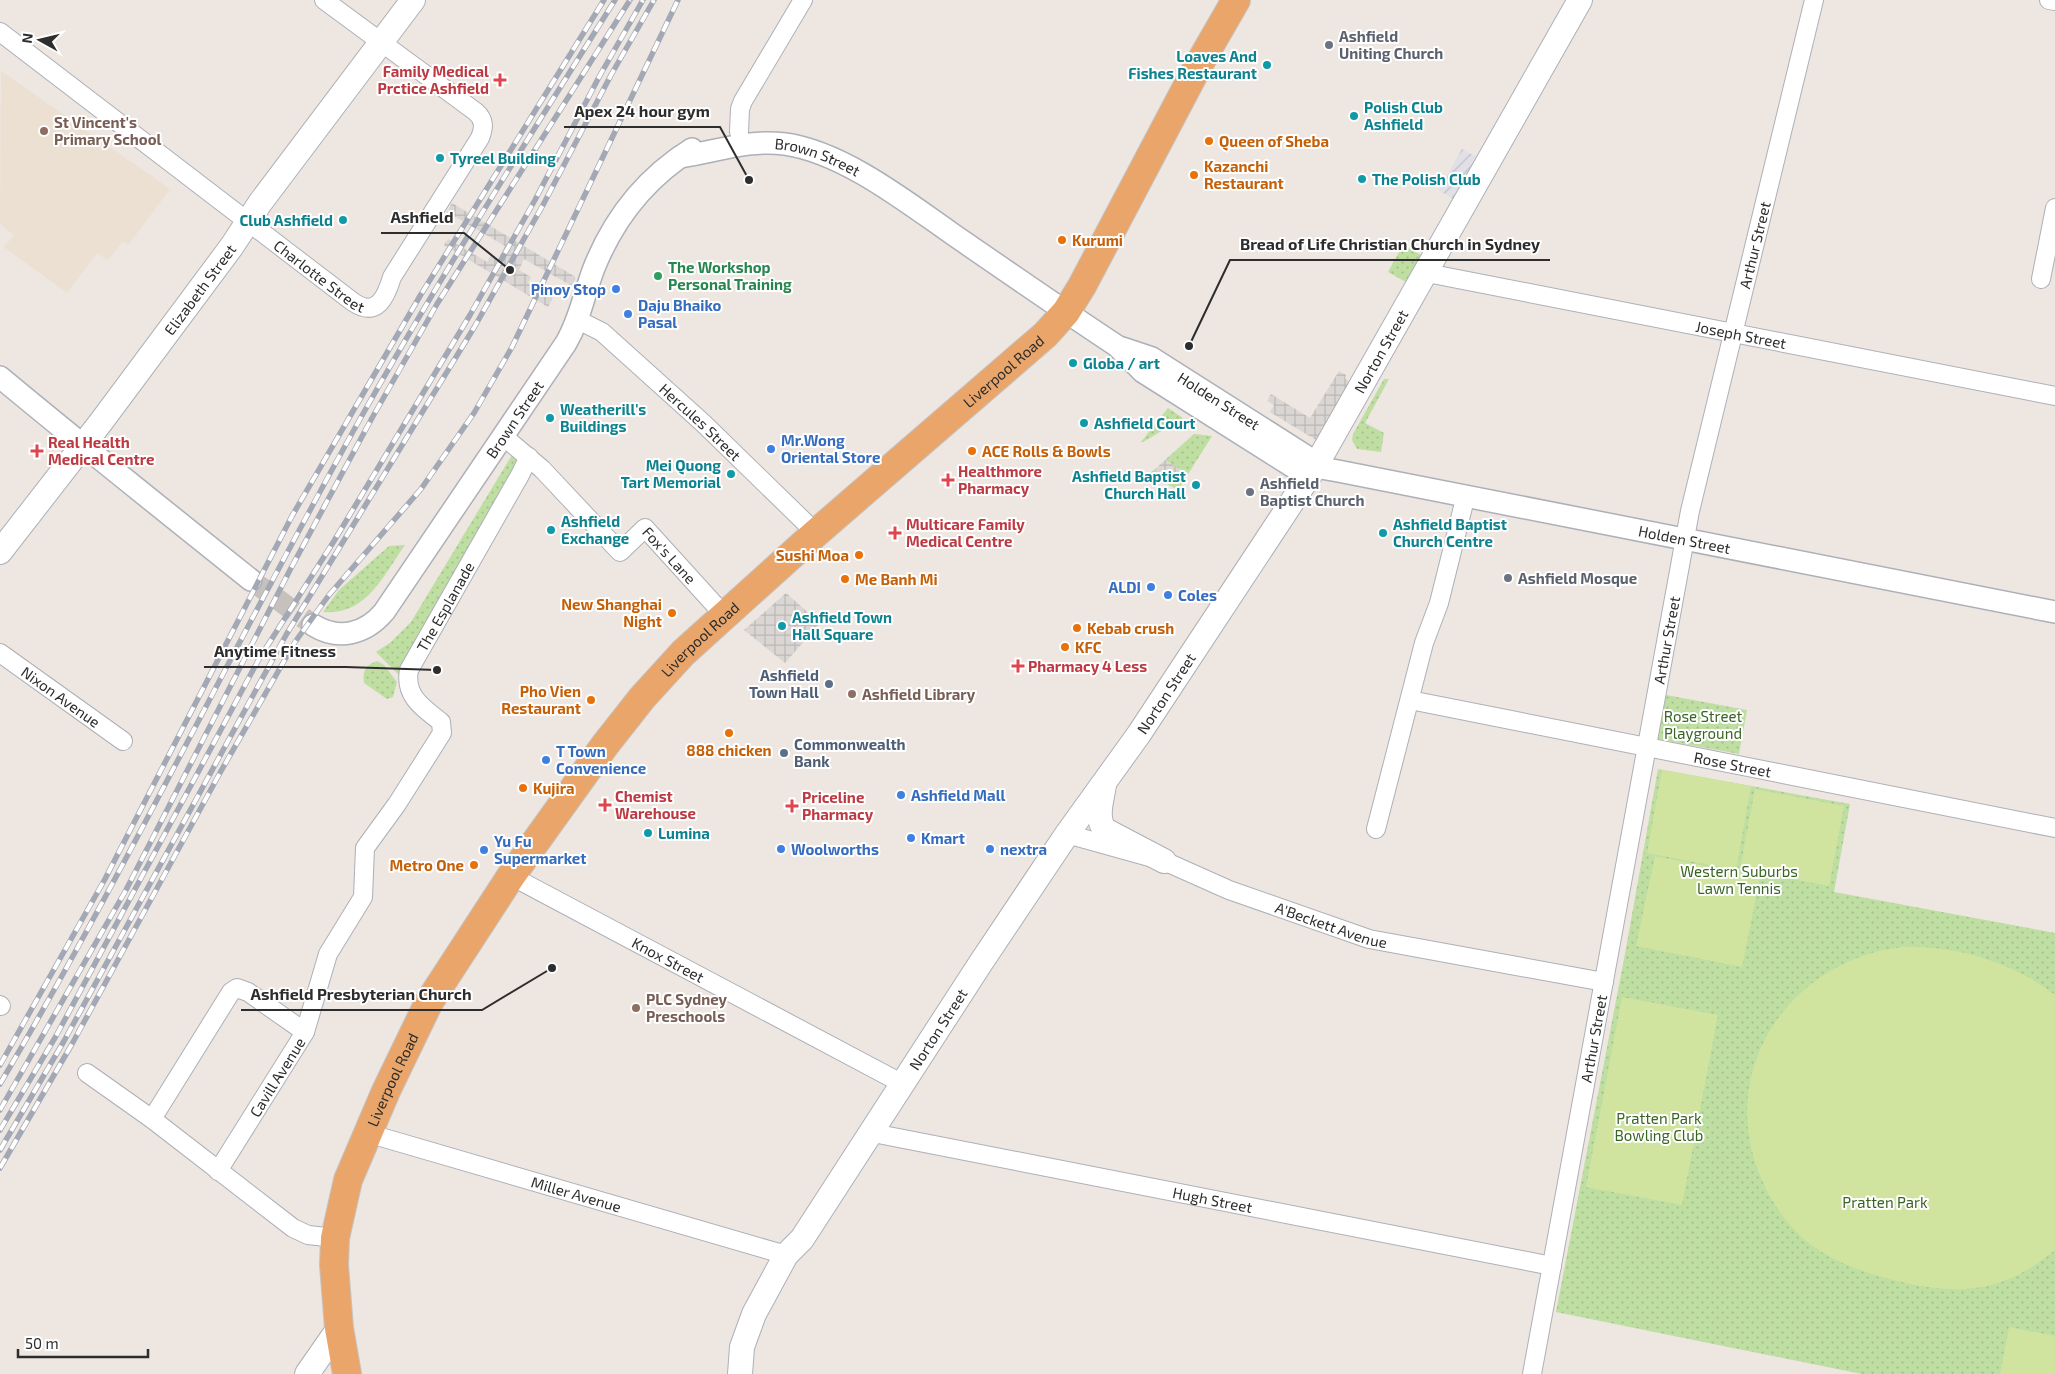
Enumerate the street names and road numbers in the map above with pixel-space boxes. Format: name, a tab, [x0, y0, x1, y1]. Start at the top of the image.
street label: Brown Street	[774, 134, 864, 180]
street label: Arthur Street	[1735, 199, 1774, 290]
street label: Charlotte Street	[271, 236, 367, 316]
street label: Elizabeth Street	[160, 240, 240, 338]
street label: Norton Street	[1350, 306, 1412, 396]
street label: Joseph Street	[1694, 317, 1788, 352]
street label: Liverpool Road	[959, 331, 1047, 411]
street label: Holden Street	[1175, 368, 1263, 433]
street label: Brown Street	[482, 377, 547, 462]
street label: Hercules Street	[656, 379, 745, 464]
street label: Holden Street	[1637, 521, 1732, 557]
street label: Fox's Lane	[639, 523, 700, 587]
street label: The Esplanade	[413, 559, 478, 654]
street label: Arthur Street	[1649, 594, 1683, 686]
street label: Liverpool Road	[657, 598, 743, 680]
street label: Norton Street	[1133, 649, 1199, 737]
street label: Nixon Avenue	[18, 662, 104, 731]
street label: Rose Street	[1692, 748, 1773, 781]
street label: A'Beckett Avenue	[1273, 898, 1389, 951]
street label: Knox Street	[629, 933, 708, 986]
street label: Norton Street	[905, 985, 971, 1073]
street label: Arthur Street	[1577, 993, 1610, 1084]
street label: Liverpool Road	[363, 1030, 422, 1129]
street label: Cavill Avenue	[245, 1034, 309, 1120]
street label: Miller Avenue	[529, 1172, 623, 1216]
street label: Hugh Street	[1171, 1183, 1254, 1216]

